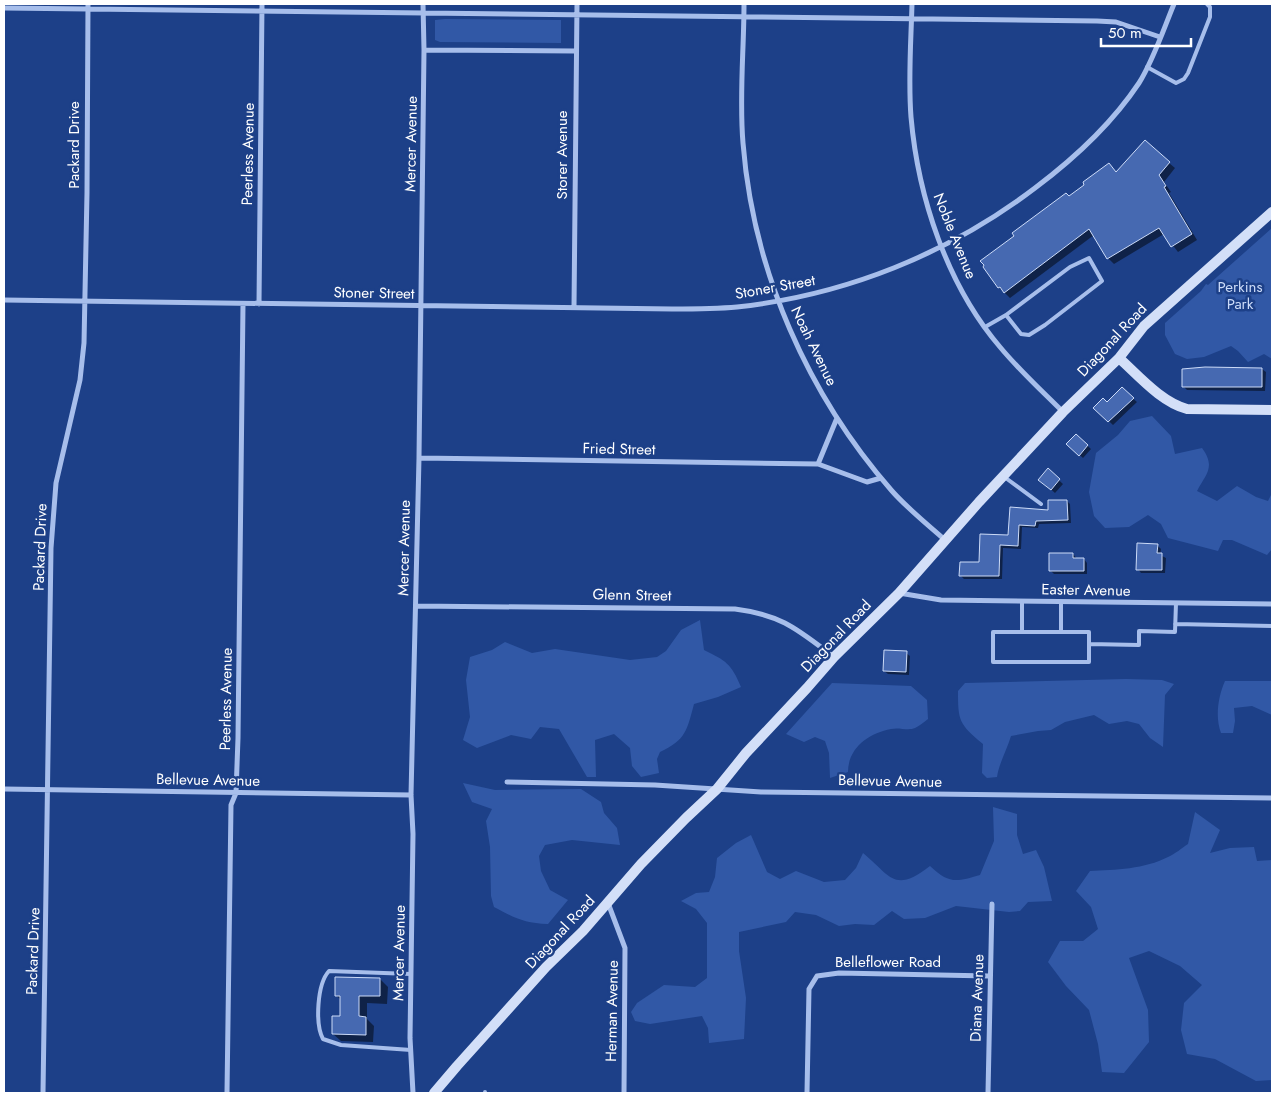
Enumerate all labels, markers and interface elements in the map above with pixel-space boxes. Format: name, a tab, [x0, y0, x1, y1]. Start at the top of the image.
scale bar	[1101, 15, 1191, 47]
text: 50 m	[1108, 22, 1142, 44]
street label: Mercer Avenue	[399, 96, 423, 192]
street label: Packard Drive	[63, 101, 85, 189]
street label: Peerless Avenue	[236, 102, 260, 206]
street label: Storer Avenue	[551, 110, 573, 200]
street label: Noble Avenue	[928, 190, 982, 282]
street label: Stoner Street	[733, 269, 817, 305]
park label: Perkins Park	[1217, 276, 1263, 315]
street label: Stoner Street	[333, 281, 415, 305]
street label: Diagonal Road	[1072, 298, 1152, 382]
street label: Noah Avenue	[785, 302, 843, 390]
street label: Fried Street	[582, 437, 656, 461]
street label: Mercer Avenue	[392, 500, 416, 596]
street label: Packard Drive	[27, 503, 53, 591]
street label: Easter Avenue	[1041, 578, 1131, 602]
street label: Glenn Street	[592, 583, 672, 607]
street label: Diagonal Road	[796, 595, 876, 677]
street label: Peerless Avenue	[214, 647, 238, 751]
street label: Bellevue Avenue	[156, 768, 260, 792]
street label: Bellevue Avenue	[838, 769, 942, 793]
street label: Diagonal Road	[520, 890, 600, 974]
street label: Mercer Avenue	[387, 905, 411, 1001]
street label: Packard Drive	[20, 907, 46, 995]
street label: Belleflower Road	[835, 951, 941, 973]
street label: Diana Avenue	[964, 954, 990, 1042]
street label: Herman Avenue	[600, 960, 624, 1062]

